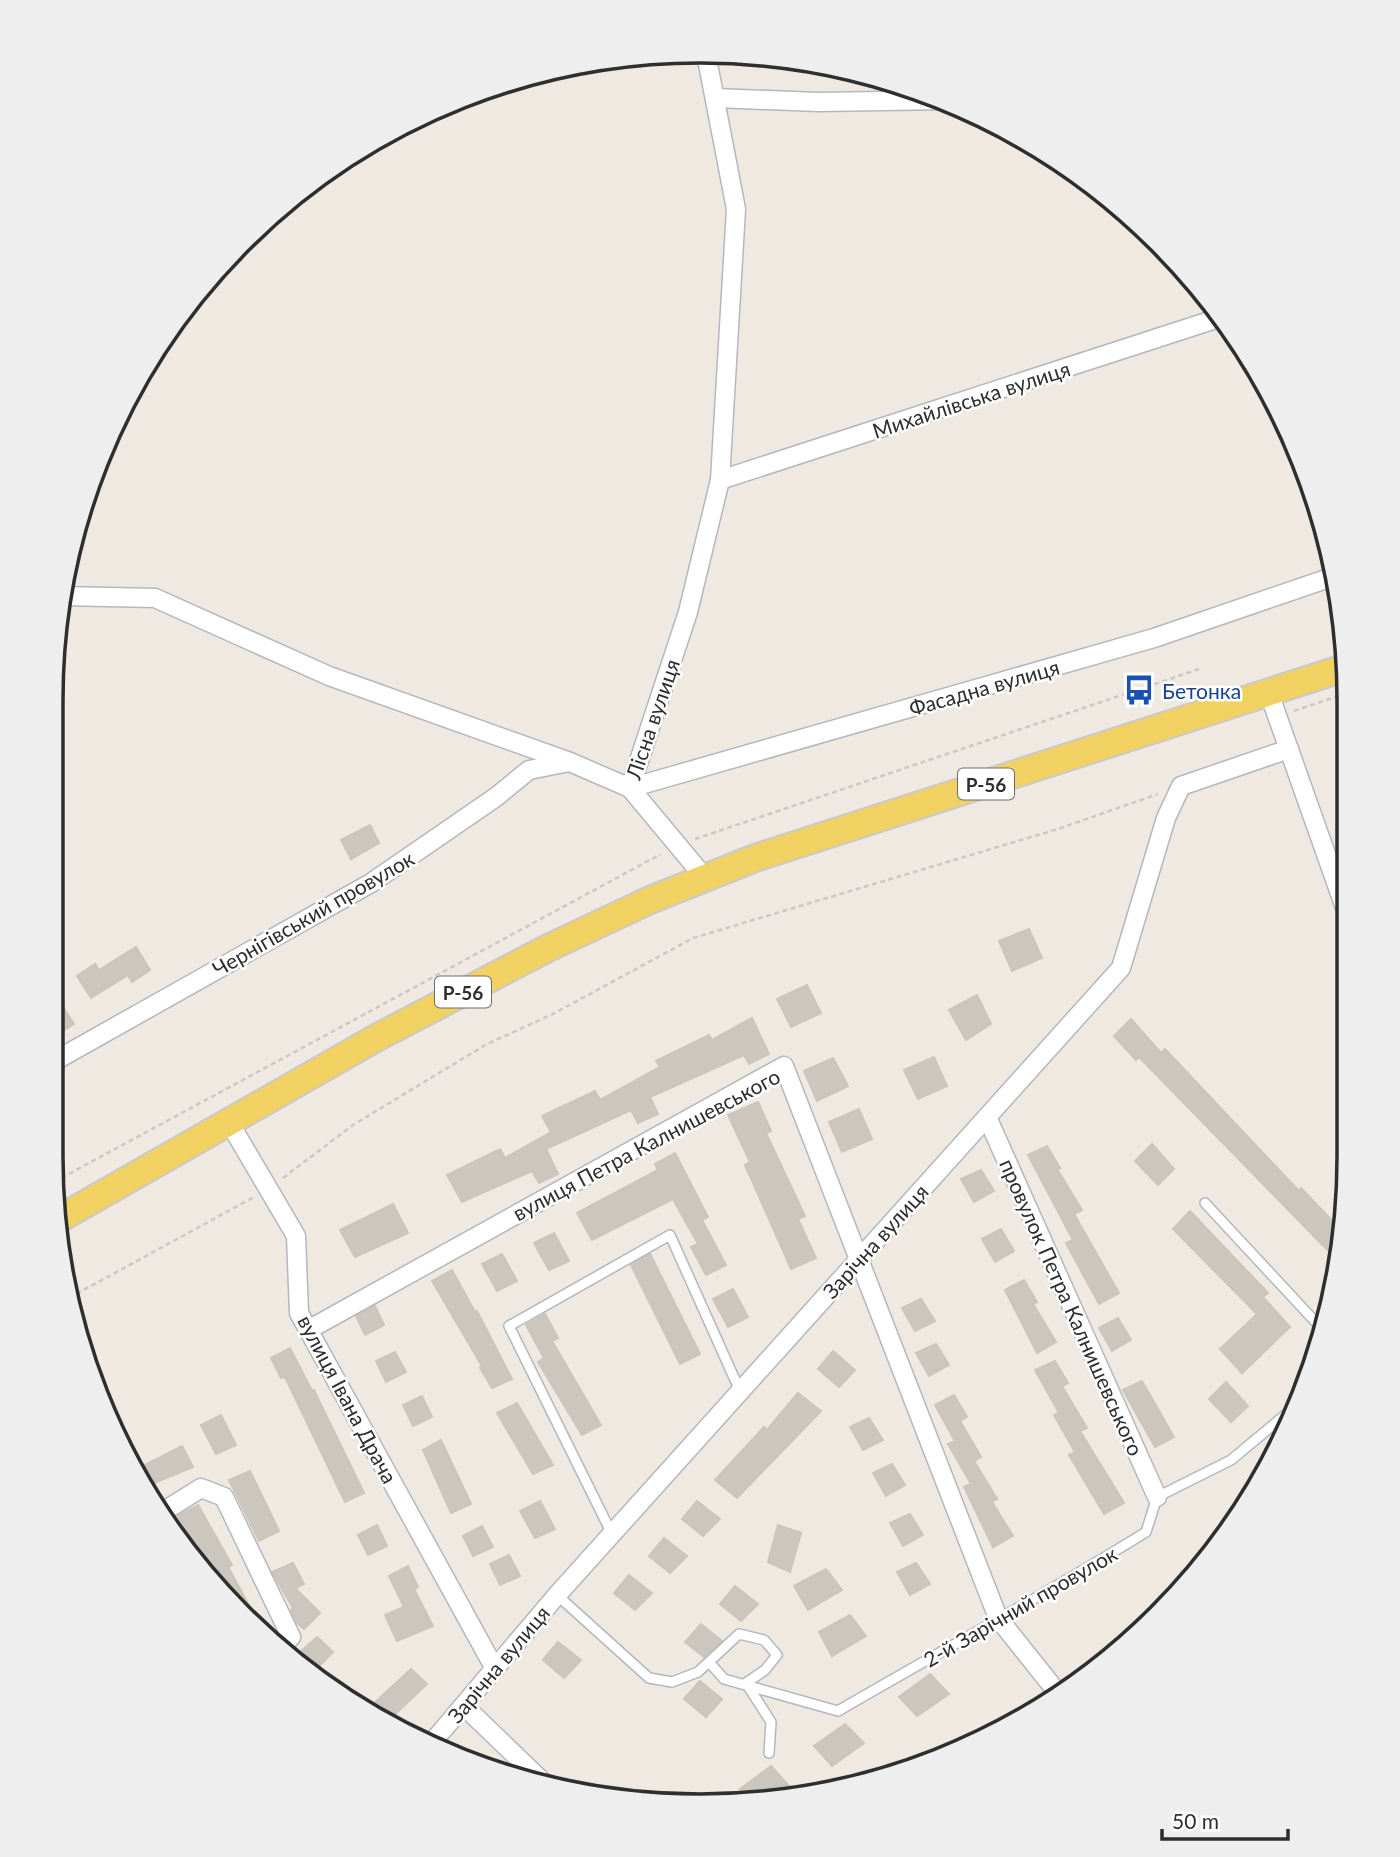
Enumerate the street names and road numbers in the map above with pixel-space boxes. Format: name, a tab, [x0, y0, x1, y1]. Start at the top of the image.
street label: Михайлівська вулиця	[869, 355, 1073, 443]
street label: Фасадна вулиця	[906, 654, 1062, 720]
street label: Лісна вулиця	[619, 656, 684, 783]
road number: Р-56	[958, 768, 1014, 800]
street label: Чернігівський провулок	[208, 845, 418, 981]
road number: Р-56	[435, 976, 491, 1008]
street label: вулиця Петра Калнишевського	[508, 1063, 784, 1225]
street label: провулок Петра Калнишевського	[995, 1155, 1149, 1459]
street label: Зарічна вулиця	[817, 1179, 933, 1303]
street label: вулиця Івана Драча	[293, 1311, 403, 1487]
street label: 2-й Зарічний провулок	[919, 1540, 1121, 1672]
street label: Зарічна вулиця	[442, 1600, 554, 1728]

